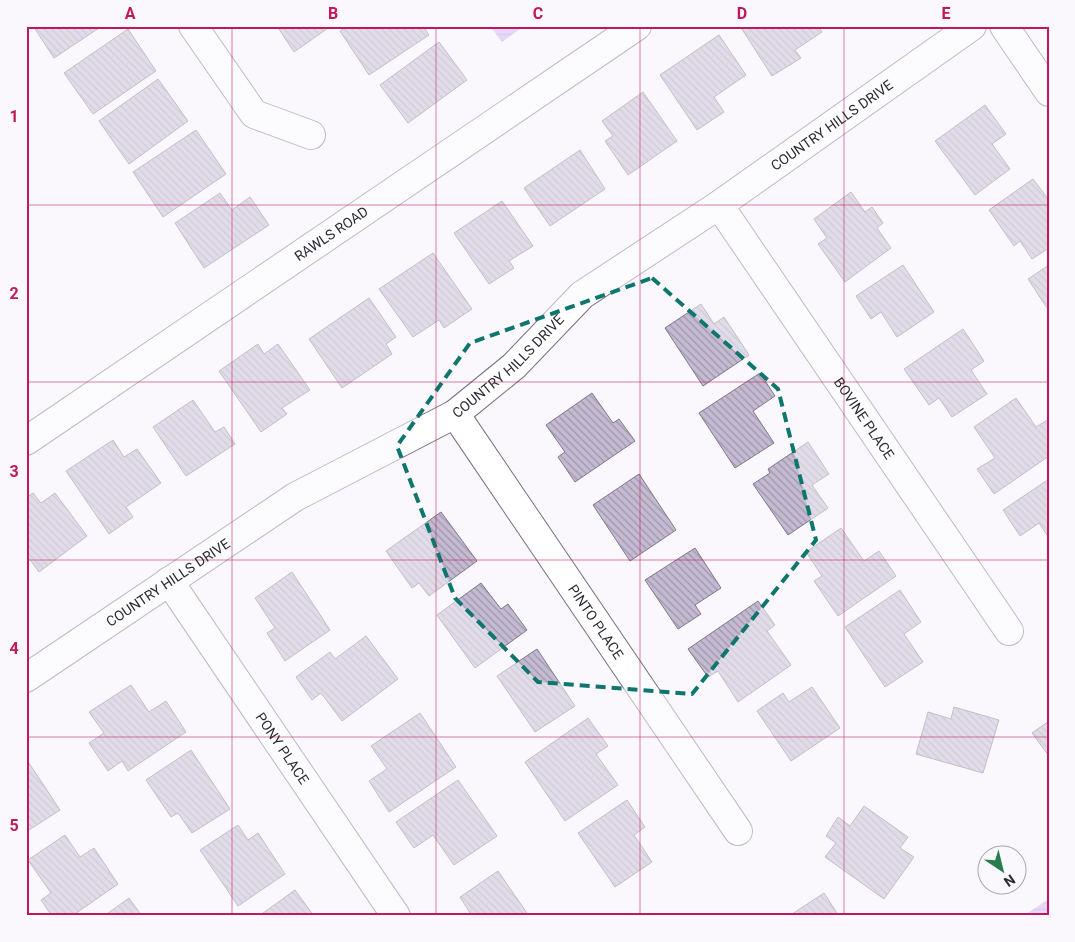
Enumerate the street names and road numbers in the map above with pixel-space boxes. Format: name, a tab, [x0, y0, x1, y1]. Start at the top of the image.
street label: COUNTRY HILLS DRIVE	[768, 77, 896, 174]
street label: RAWLS ROAD	[291, 203, 371, 264]
street label: COUNTRY HILLS DRIVE	[449, 311, 567, 421]
street label: BOVINE PLACE	[831, 374, 898, 462]
street label: COUNTRY HILLS DRIVE	[103, 535, 233, 630]
street label: PINTO PLACE	[565, 581, 627, 662]
street label: PONY PLACE	[252, 709, 312, 787]

